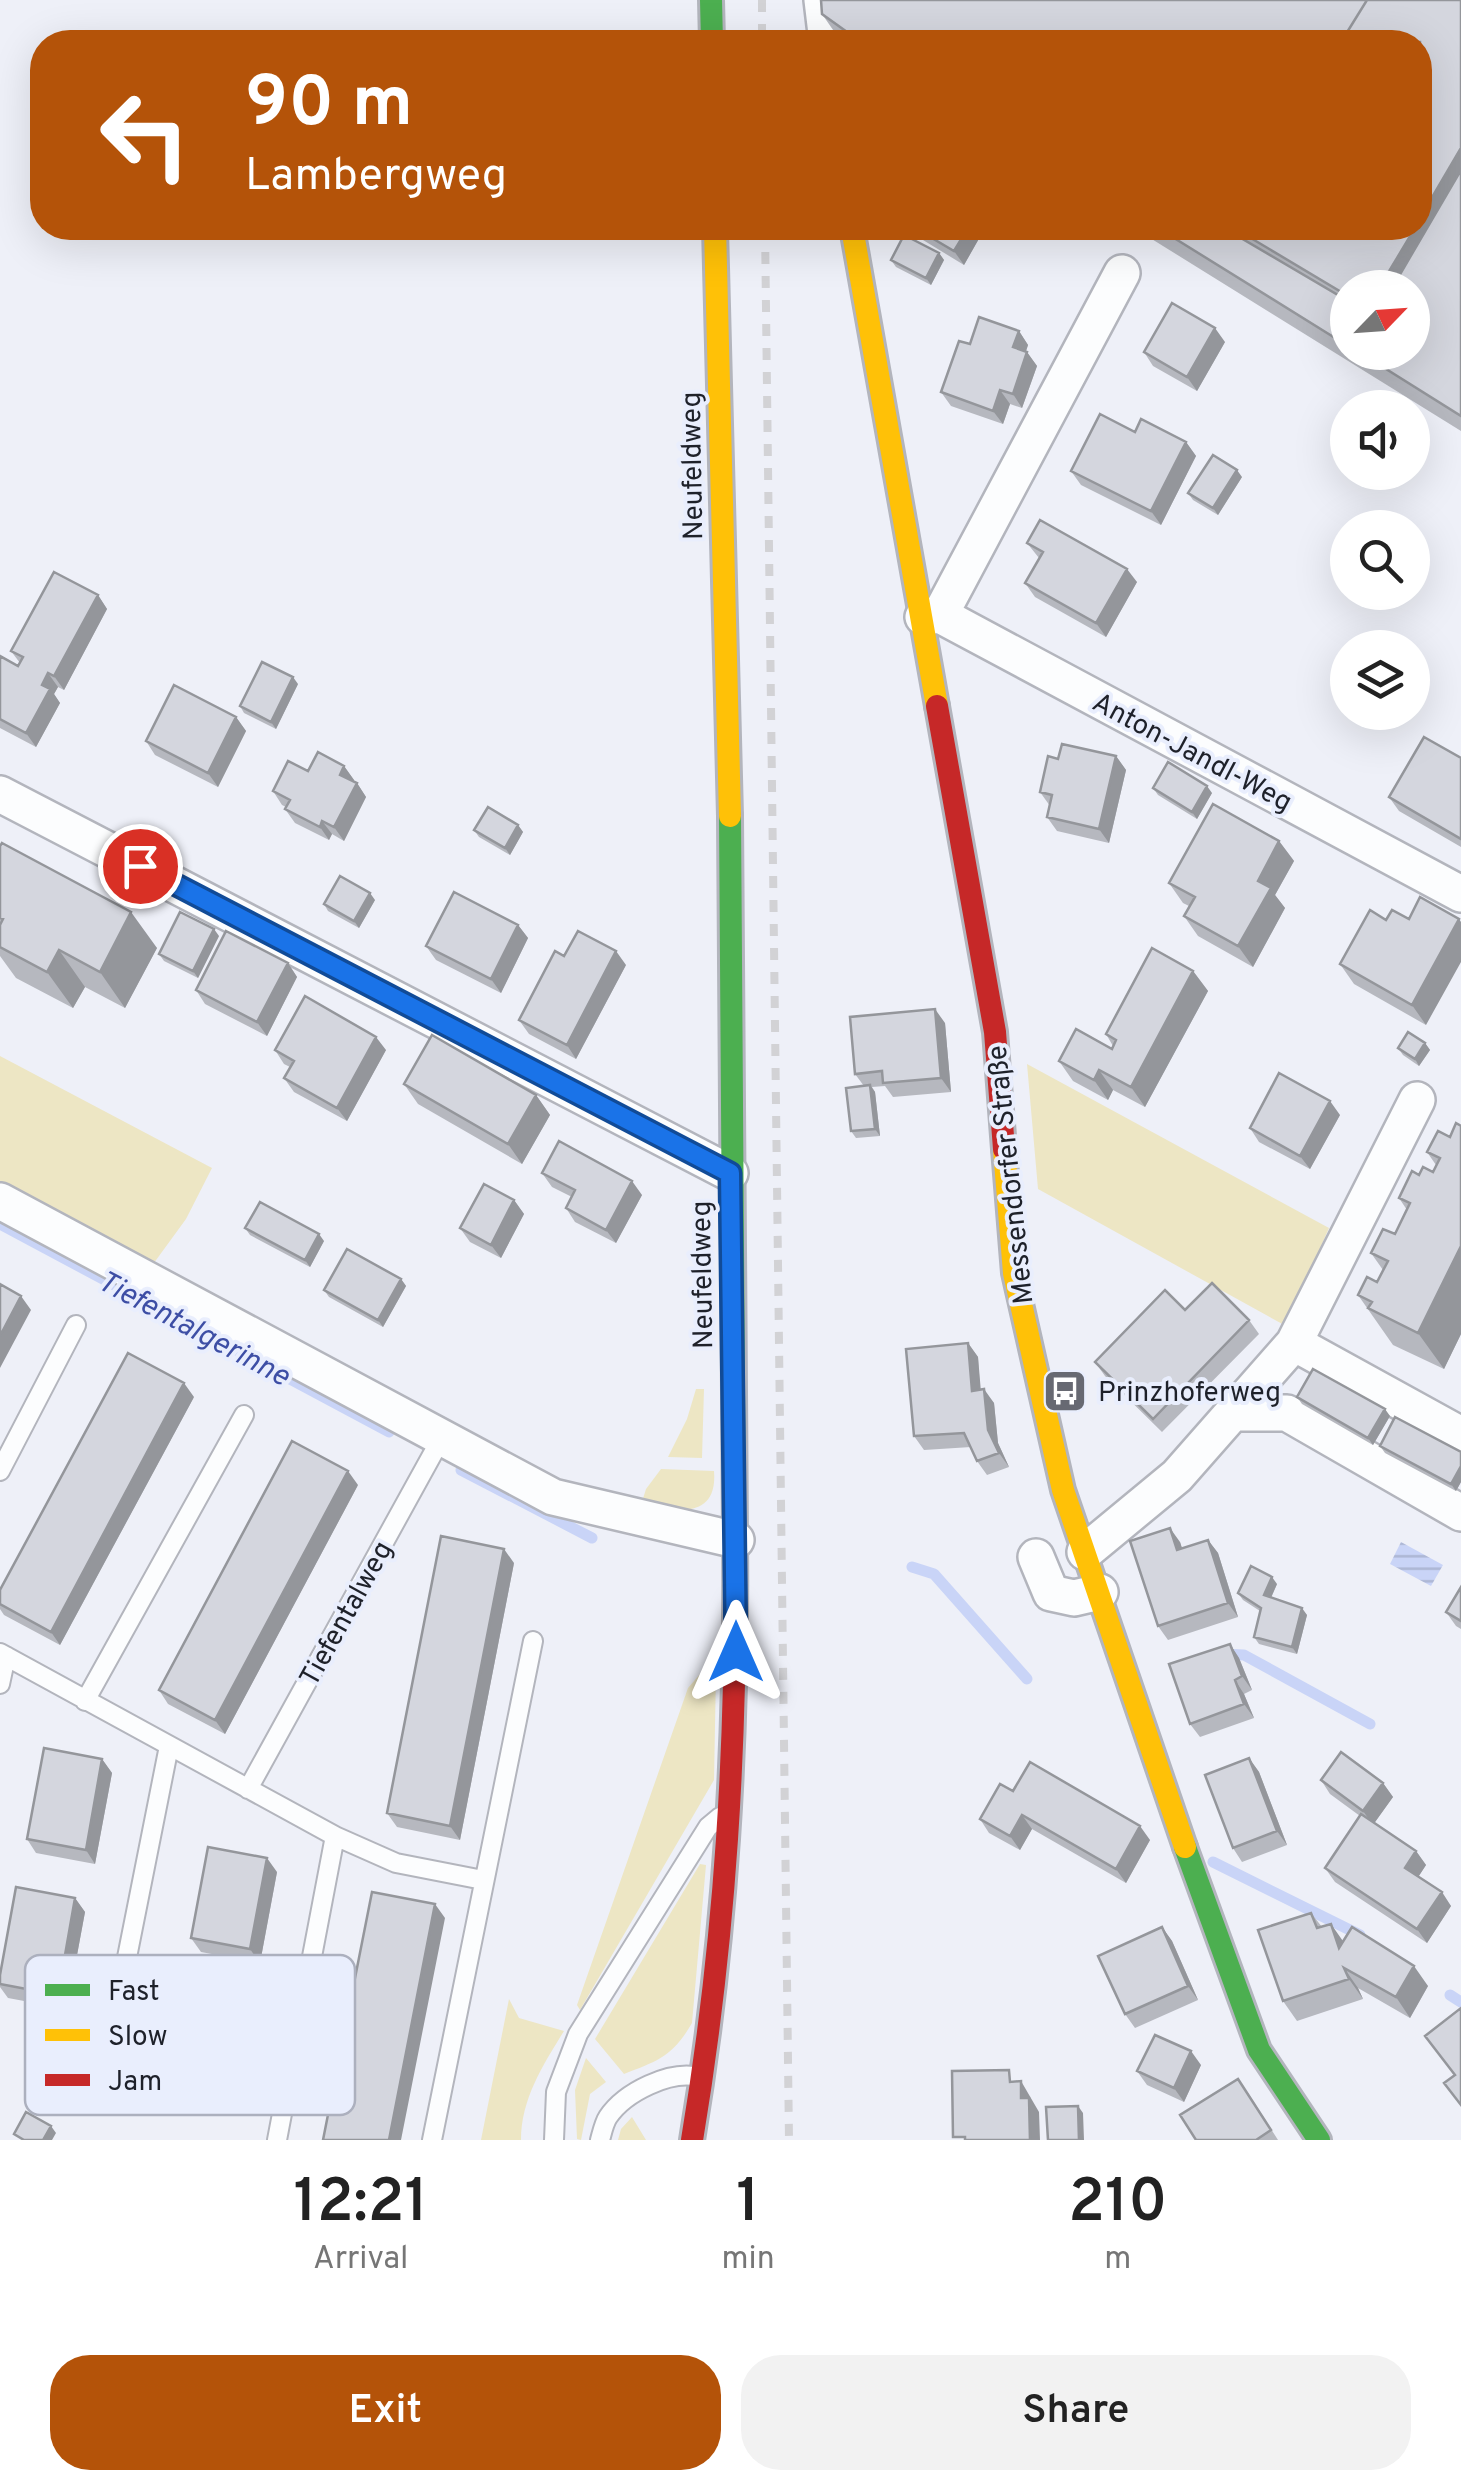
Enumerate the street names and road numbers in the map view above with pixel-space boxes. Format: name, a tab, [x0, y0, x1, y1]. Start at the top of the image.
street label: Neufeldweg	[675, 391, 713, 541]
street label: Anton-Jandl-Weg	[1085, 686, 1298, 822]
street label: Messendorfer Straße	[980, 1043, 1043, 1306]
street label: Neufeldweg	[685, 1200, 723, 1350]
street label: Tiefentalweg	[293, 1535, 402, 1693]

